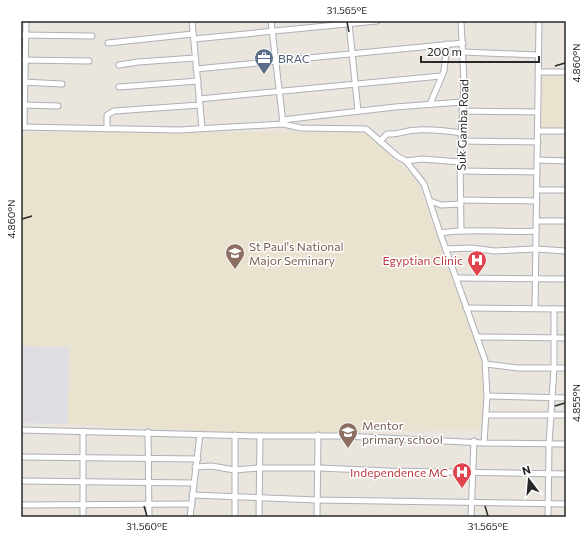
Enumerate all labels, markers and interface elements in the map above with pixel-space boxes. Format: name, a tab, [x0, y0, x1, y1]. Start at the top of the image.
text: 31.565°E	[327, 4, 367, 16]
scale bar	[421, 38, 539, 64]
text: 4.860°N	[570, 43, 582, 83]
text: 200 m	[427, 44, 462, 58]
office icon: BRAC	[253, 47, 275, 75]
place label: BRAC	[278, 51, 310, 65]
street label: Suk Gamba Road	[453, 79, 471, 171]
text: 4.860°N	[5, 199, 17, 239]
place label: St Paul's National Major Seminary	[249, 239, 344, 267]
school or university icon: St Paul's National Major Seminary	[224, 242, 246, 270]
hospital icon: Egyptian Clinic	[466, 249, 488, 277]
place label: Egyptian Clinic	[382, 253, 463, 267]
text: 4.855°N	[570, 384, 582, 422]
place label: Mentor primary school	[362, 418, 443, 446]
school or university icon: Mentor primary school	[337, 421, 359, 449]
north arrow	[509, 460, 549, 500]
hospital icon: Independence MC	[451, 461, 473, 489]
text: N	[520, 463, 532, 477]
place label: Independence MC	[350, 465, 448, 479]
text: 31.560°E	[126, 520, 168, 532]
text: 31.565°E	[468, 520, 508, 532]

